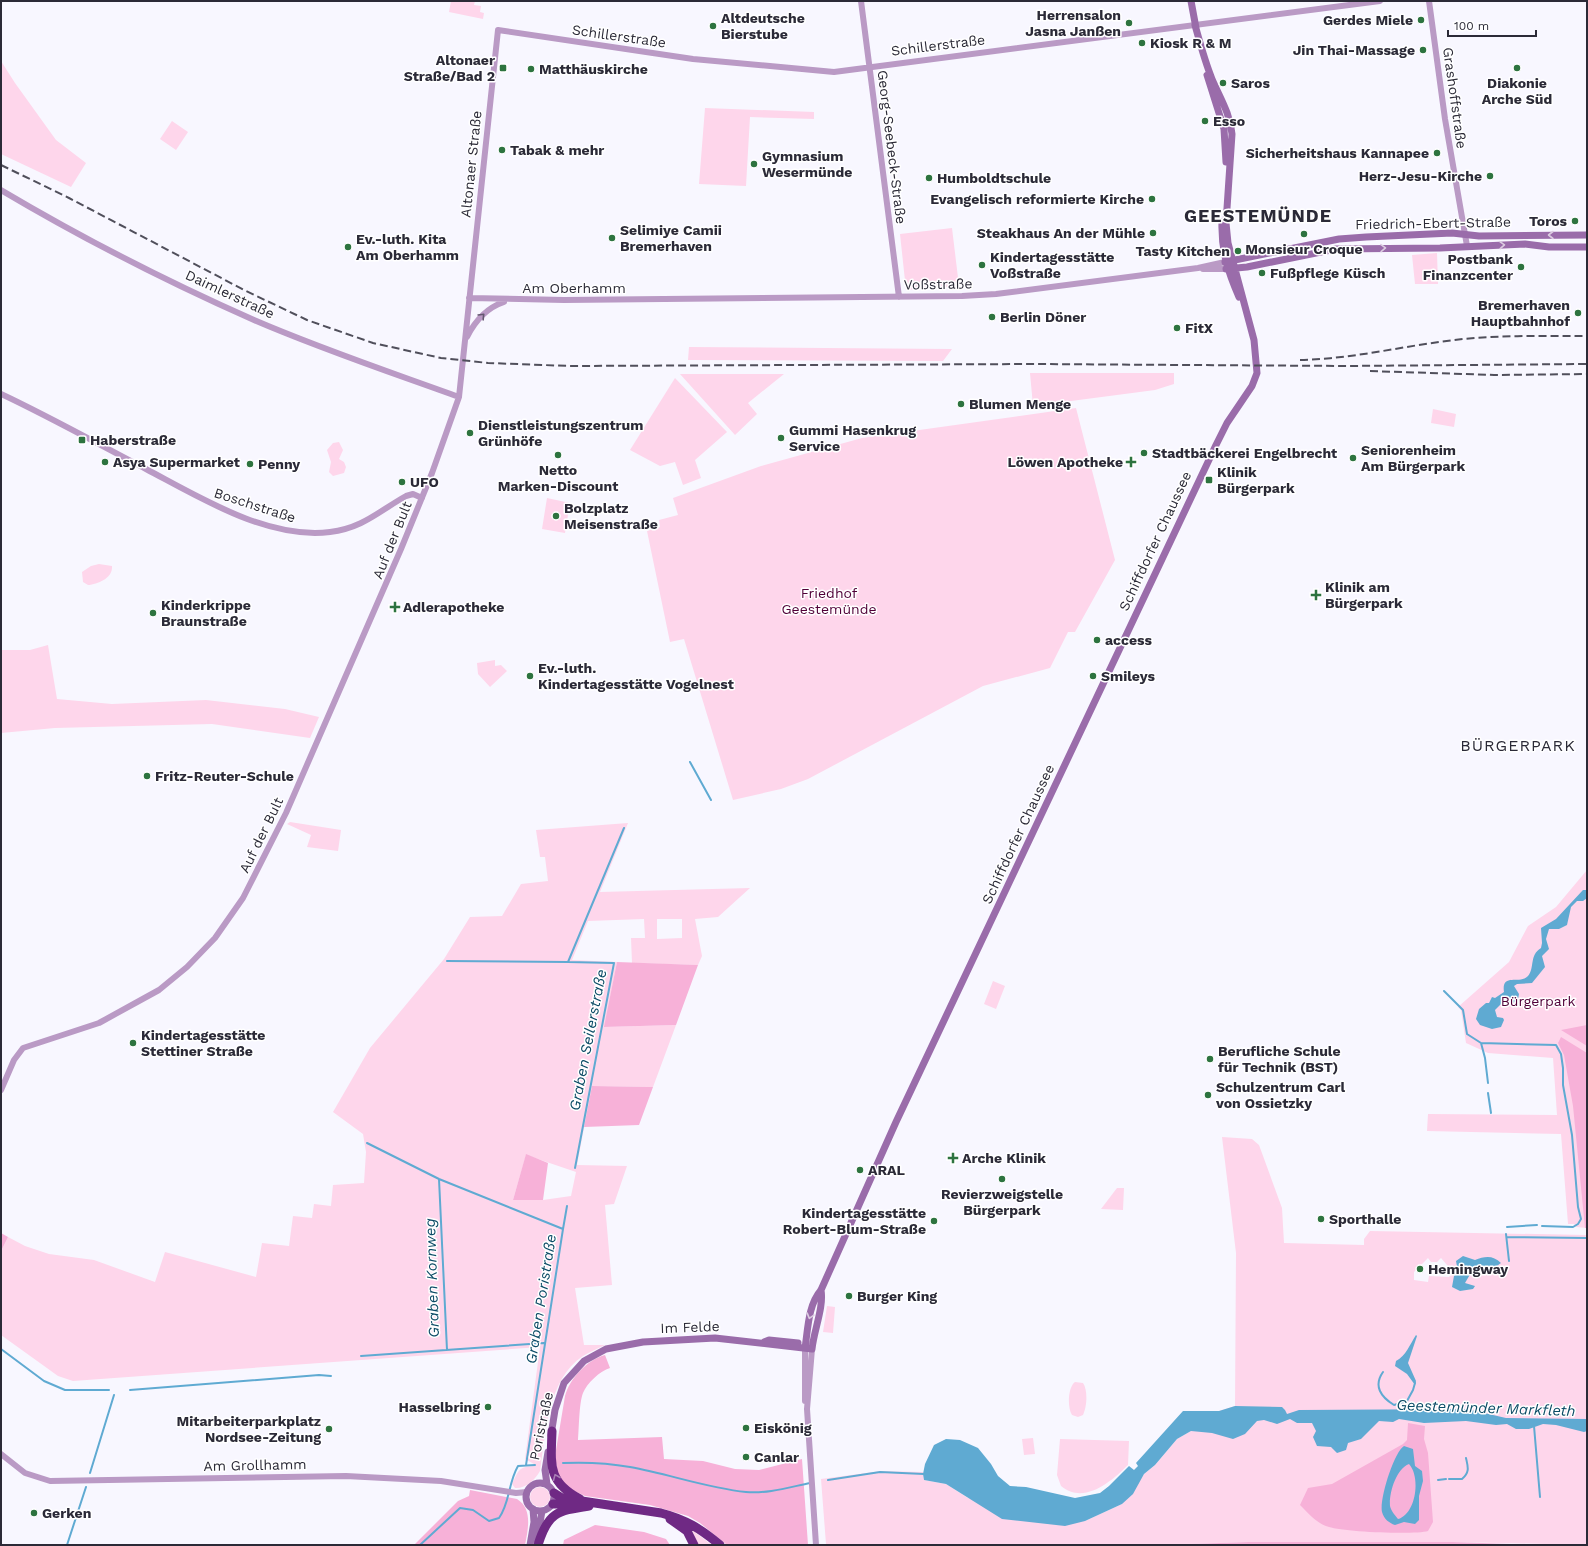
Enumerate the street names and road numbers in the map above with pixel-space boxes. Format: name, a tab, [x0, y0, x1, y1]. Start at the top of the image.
street label: Schillerstraße	[571, 21, 667, 51]
street label: Schillerstraße	[890, 31, 986, 59]
street label: Grashoffstraße	[1440, 46, 1470, 150]
street label: Georg-Seebeck-Straße	[875, 69, 909, 225]
street label: Altonaer Straße	[457, 110, 485, 218]
street label: Friedrich-Ebert-Straße	[1355, 214, 1511, 232]
street label: Daimlerstraße	[183, 266, 277, 322]
street label: Voßstraße	[903, 275, 973, 293]
street label: Am Oberhamm	[522, 280, 626, 296]
street label: Schiffdorfer Chaussee	[1116, 469, 1194, 613]
street label: Boschstraße	[212, 484, 298, 526]
street label: Auf der Bult	[369, 499, 415, 581]
street label: Schiffdorfer Chaussee	[979, 762, 1057, 906]
street label: Auf der Bult	[236, 794, 286, 875]
street label: Im Felde	[660, 1318, 720, 1336]
street label: Poristraße	[526, 1390, 556, 1462]
street label: Am Grollhamm	[203, 1456, 307, 1474]

